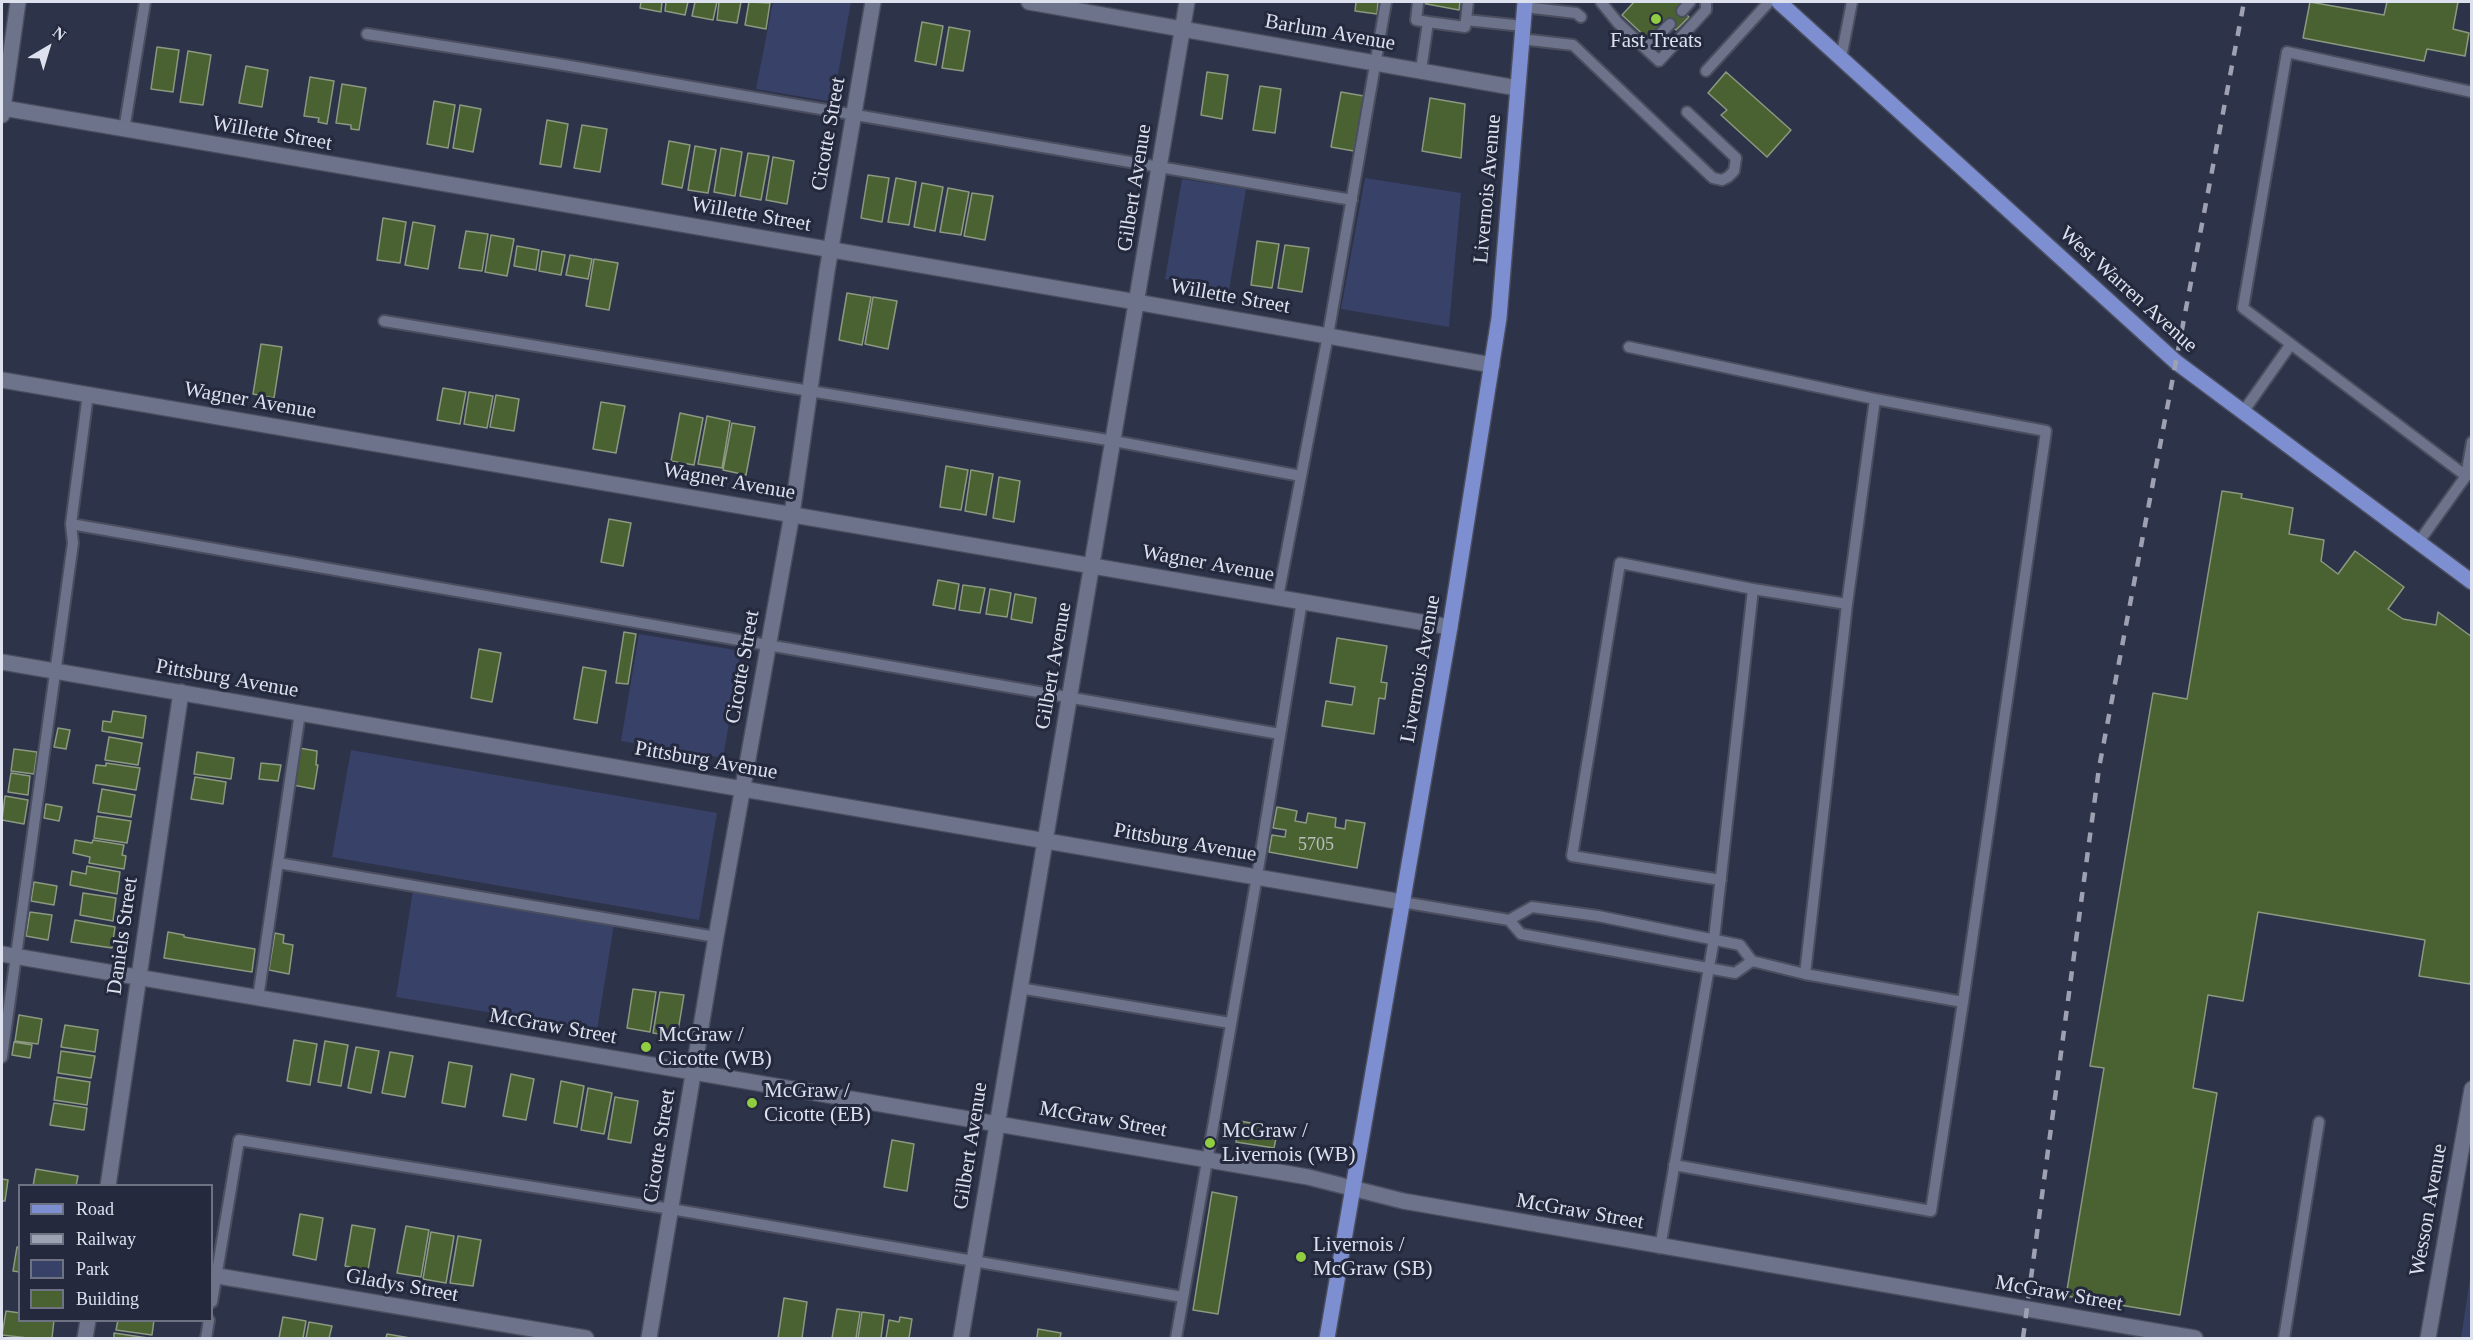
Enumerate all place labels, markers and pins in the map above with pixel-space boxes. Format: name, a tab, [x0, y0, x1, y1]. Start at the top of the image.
marker: Fast Treats	[1649, 12, 1663, 26]
place label: Fast Treats	[1610, 28, 1702, 54]
place label: McGraw / Cicotte (WB)	[658, 1022, 772, 1072]
marker: McGraw / Cicotte (WB)	[639, 1040, 653, 1054]
place label: McGraw / Cicotte (EB)	[764, 1078, 871, 1128]
marker: McGraw / Cicotte (EB)	[745, 1096, 759, 1110]
place label: McGraw / Livernois (WB)	[1222, 1118, 1356, 1168]
marker: McGraw / Livernois (WB)	[1203, 1136, 1217, 1150]
place label: Livernois / McGraw (SB)	[1313, 1232, 1433, 1282]
marker: Livernois / McGraw (SB)	[1294, 1250, 1308, 1264]

